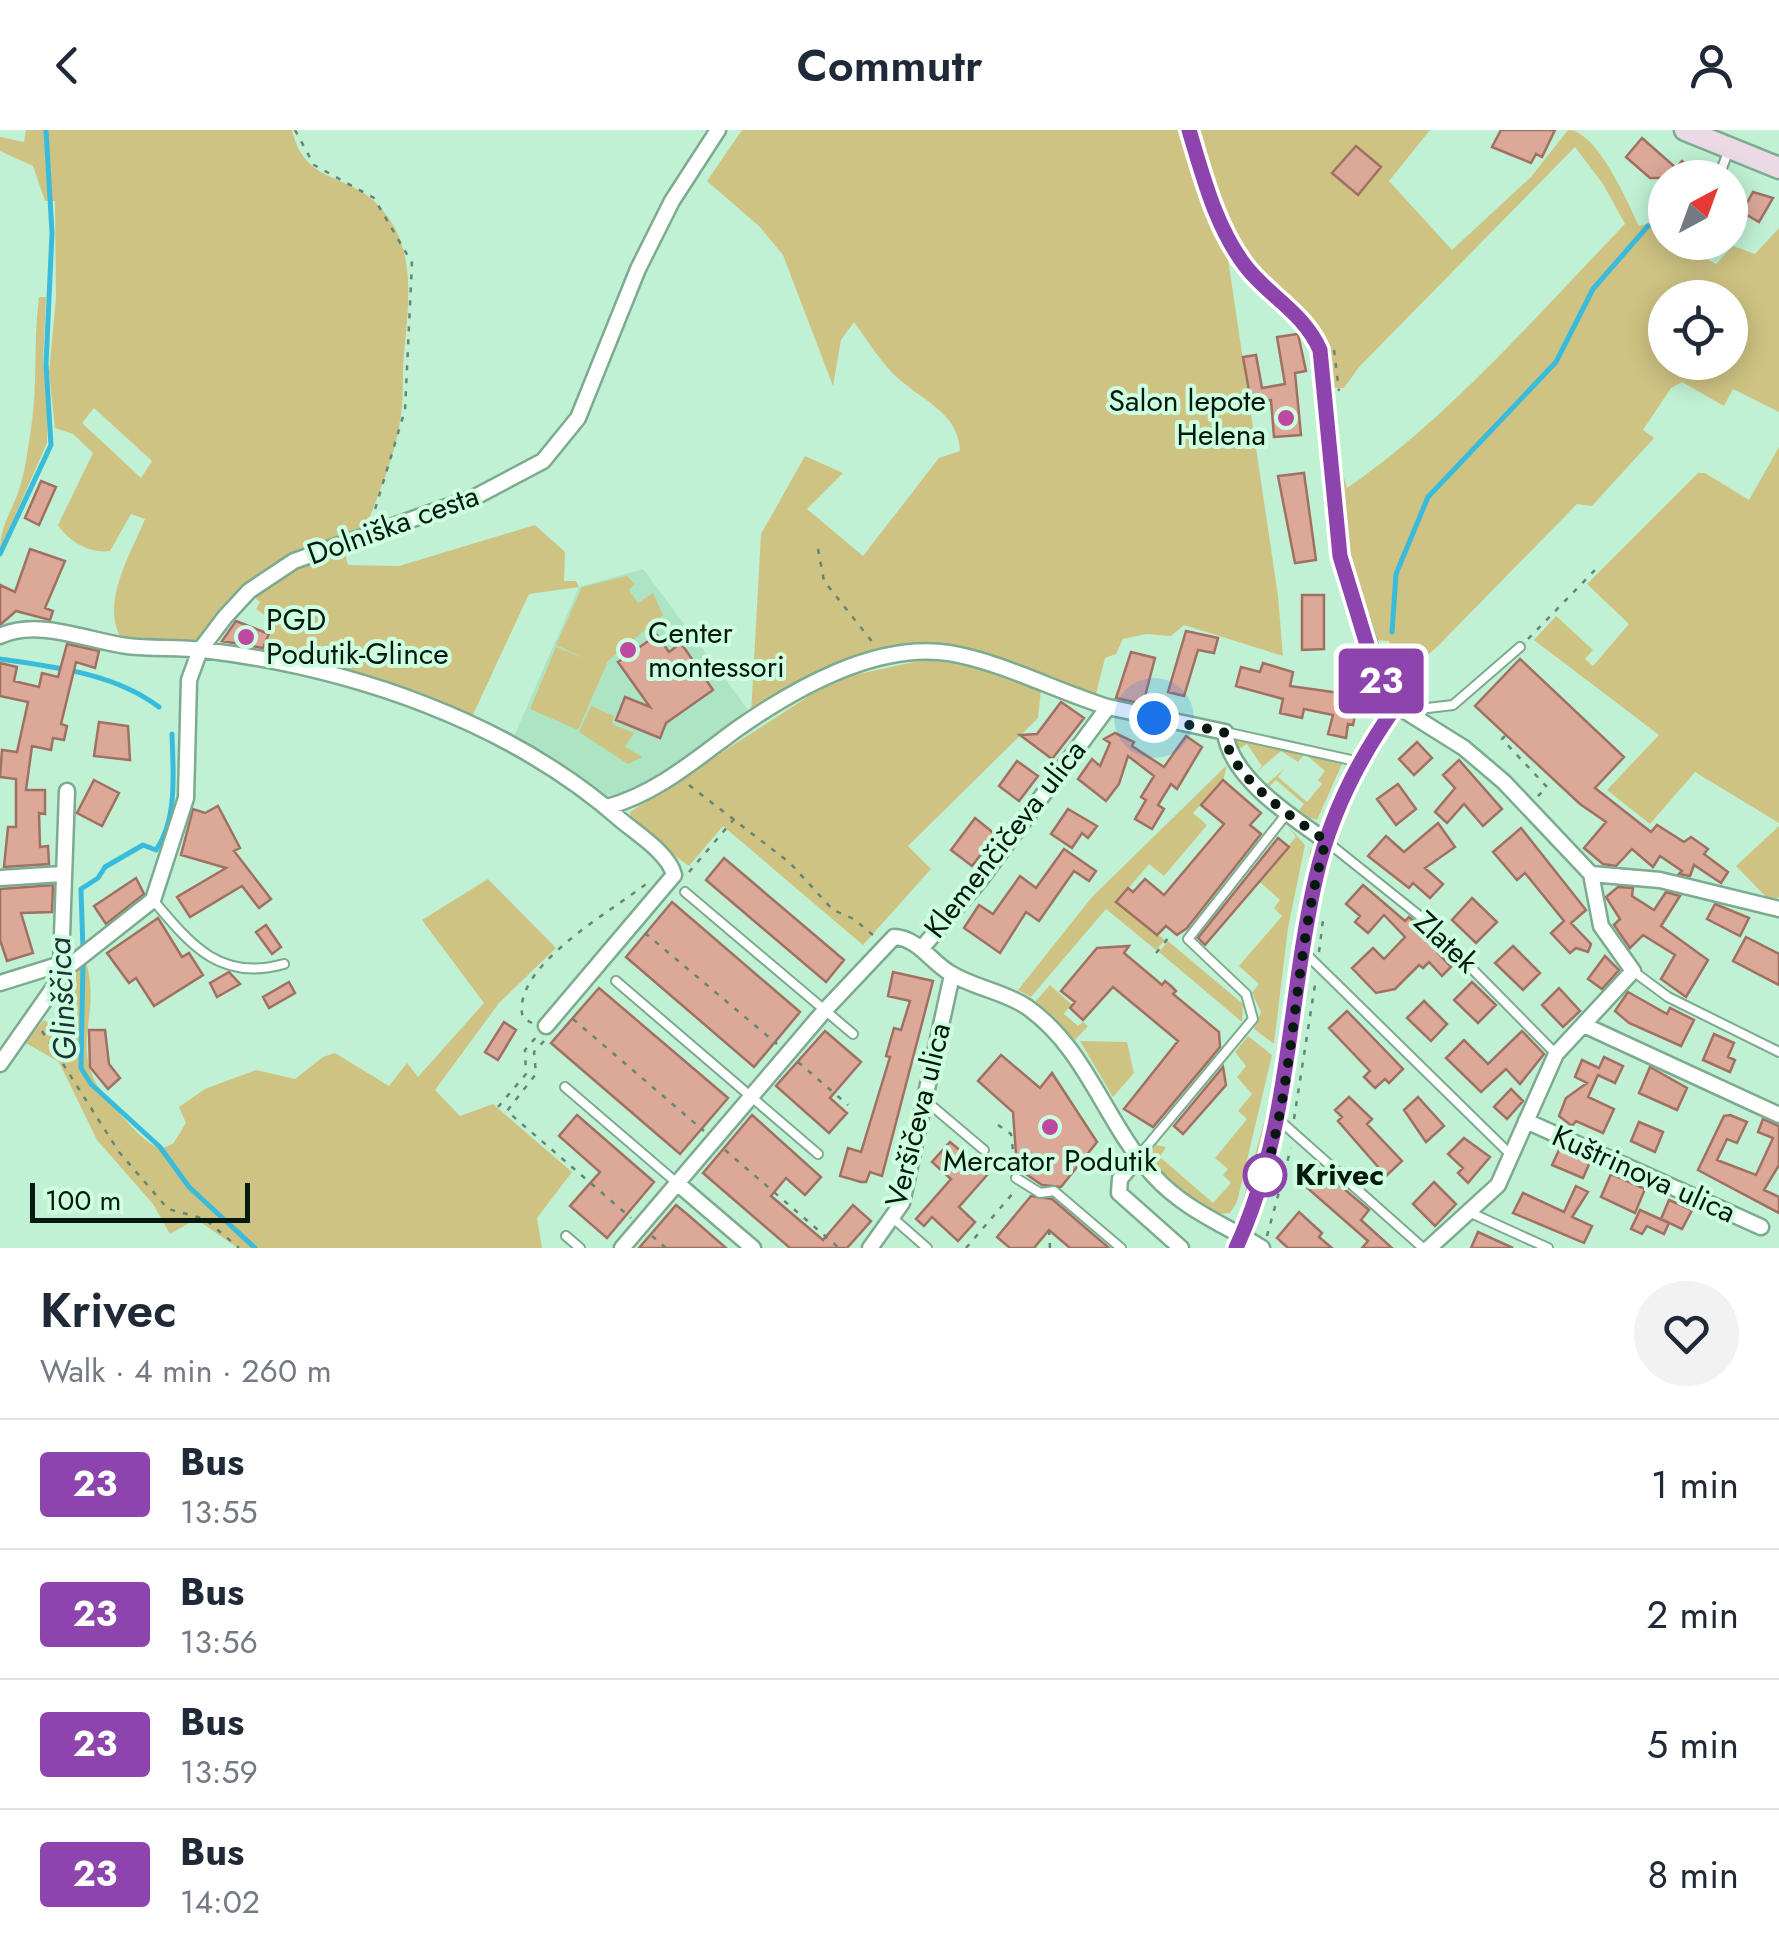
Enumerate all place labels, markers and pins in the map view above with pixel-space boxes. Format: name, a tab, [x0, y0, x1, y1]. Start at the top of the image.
place label: Salon lepote Helena	[1109, 379, 1266, 456]
marker: Salon lepote Helena	[1275, 407, 1297, 429]
place label: PGD Podutik-Glince	[266, 598, 449, 675]
place label: Center montessori	[648, 611, 785, 688]
marker: PGD Podutik-Glince	[235, 626, 257, 648]
marker: Center montessori	[617, 639, 639, 661]
marker: Mercator Podutik	[1039, 1116, 1061, 1138]
place label: Mercator Podutik	[943, 1139, 1158, 1182]
place label: Krivec	[1295, 1153, 1384, 1196]
marker: Krivec	[1244, 1154, 1286, 1196]

